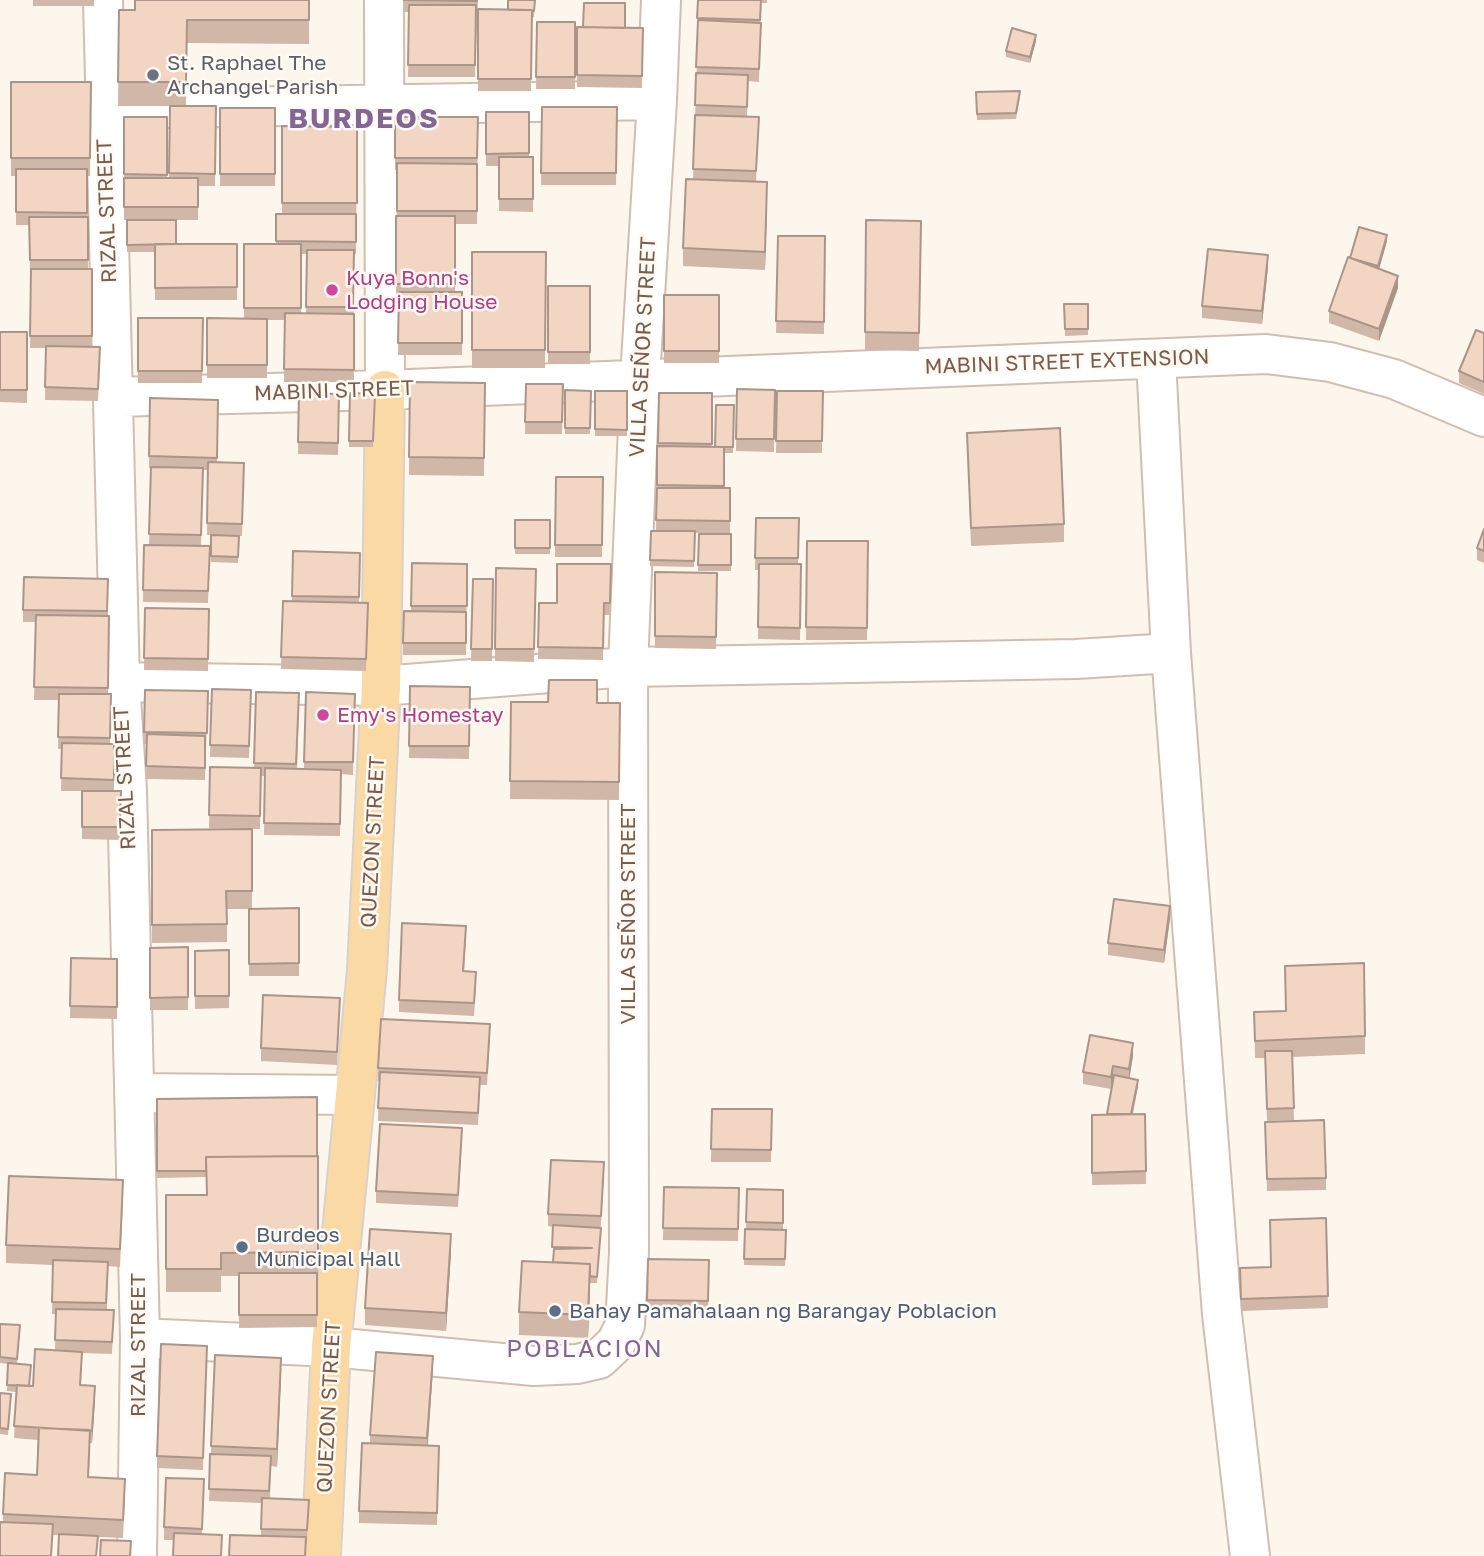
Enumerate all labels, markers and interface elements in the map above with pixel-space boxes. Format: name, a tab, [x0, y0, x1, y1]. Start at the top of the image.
place label: St. Raphael The Archangel Parish	[167, 50, 339, 100]
marker: St. Raphael The Archangel Parish	[145, 67, 161, 83]
district label: BURDEOS	[289, 102, 439, 136]
street label: RIZAL STREET	[92, 139, 122, 283]
street label: VILLA SEÑOR STREET	[625, 236, 661, 458]
place label: Kuya Bonn's Lodging House	[346, 265, 497, 315]
marker: Kuya Bonn's Lodging House	[324, 282, 340, 298]
street label: MABINI STREET EXTENSION	[924, 344, 1210, 380]
street label: MABINI STREET	[254, 376, 414, 406]
place label: Emy's Homestay	[337, 702, 504, 728]
street label: RIZAL STREET	[109, 705, 141, 851]
marker: Emy's Homestay	[315, 707, 331, 723]
street label: QUEZON STREET	[356, 755, 390, 929]
street label: VILLA SEÑOR STREET	[615, 803, 641, 1025]
place label: Burdeos Municipal Hall	[256, 1222, 400, 1272]
marker: Burdeos Municipal Hall	[234, 1239, 250, 1255]
street label: RIZAL STREET	[125, 1273, 151, 1417]
place label: Bahay Pamahalaan ng Barangay Poblacion	[569, 1298, 997, 1324]
marker: Bahay Pamahalaan ng Barangay Poblacion	[547, 1303, 563, 1319]
street label: QUEZON STREET	[312, 1320, 346, 1494]
district label: POBLACION	[507, 1335, 663, 1363]

